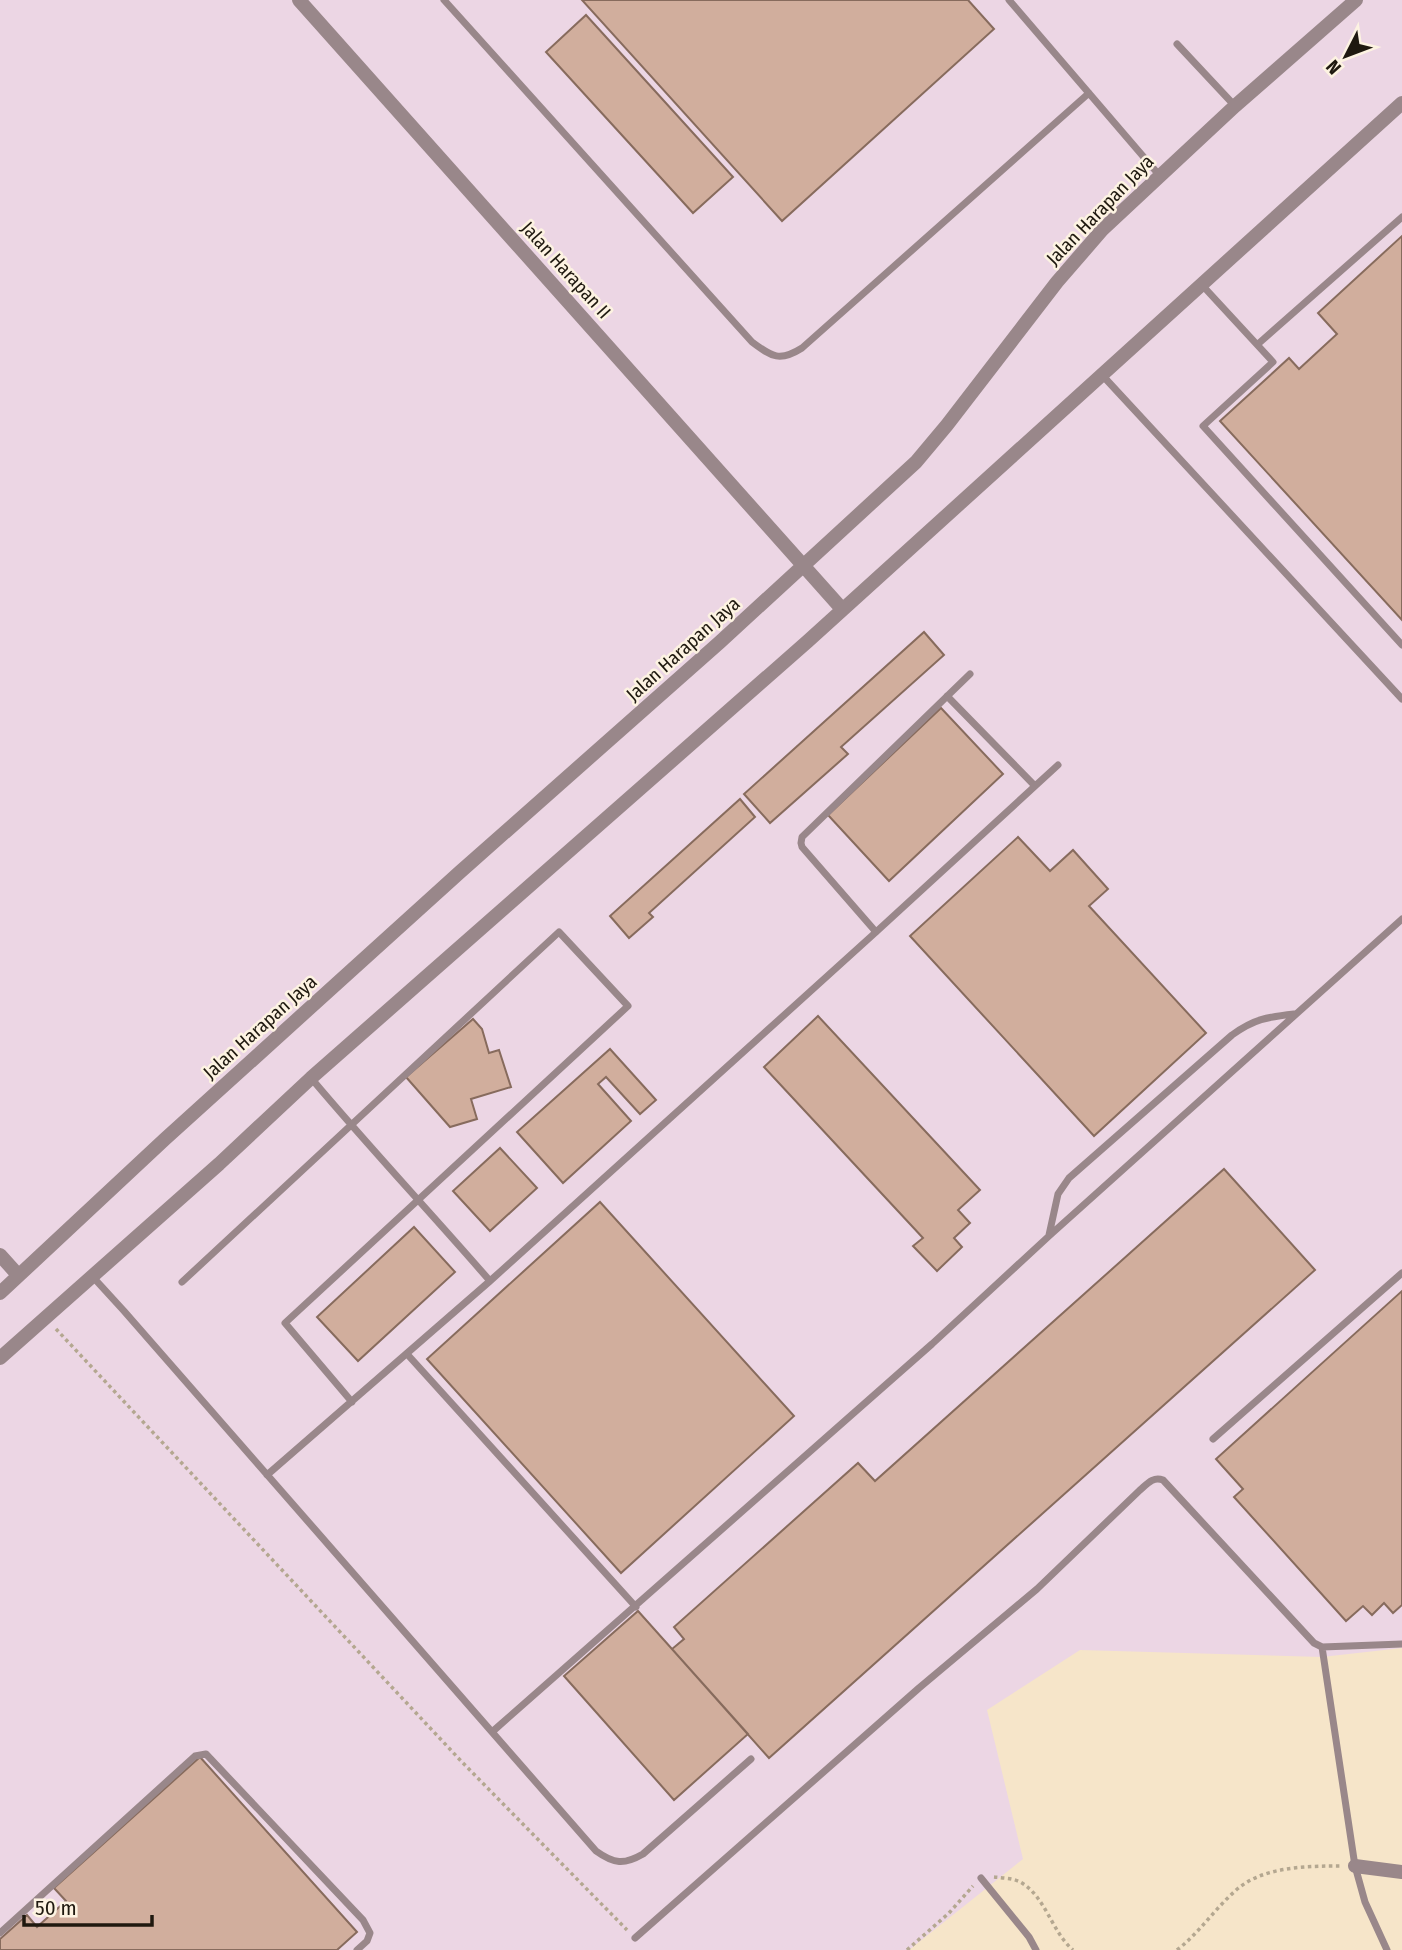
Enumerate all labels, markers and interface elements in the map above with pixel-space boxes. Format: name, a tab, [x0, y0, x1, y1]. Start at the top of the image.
north arrow	[1311, 21, 1381, 91]
text: N	[1321, 55, 1346, 79]
street label: Jalan Harapan Jaya	[1041, 150, 1159, 270]
street label: Jalan Harapan II	[516, 217, 616, 323]
street label: Jalan Harapan Jaya	[622, 592, 744, 706]
street label: Jalan Harapan Jaya	[199, 970, 321, 1084]
scale bar	[24, 1884, 152, 1928]
text: 50 m	[35, 1895, 77, 1921]

